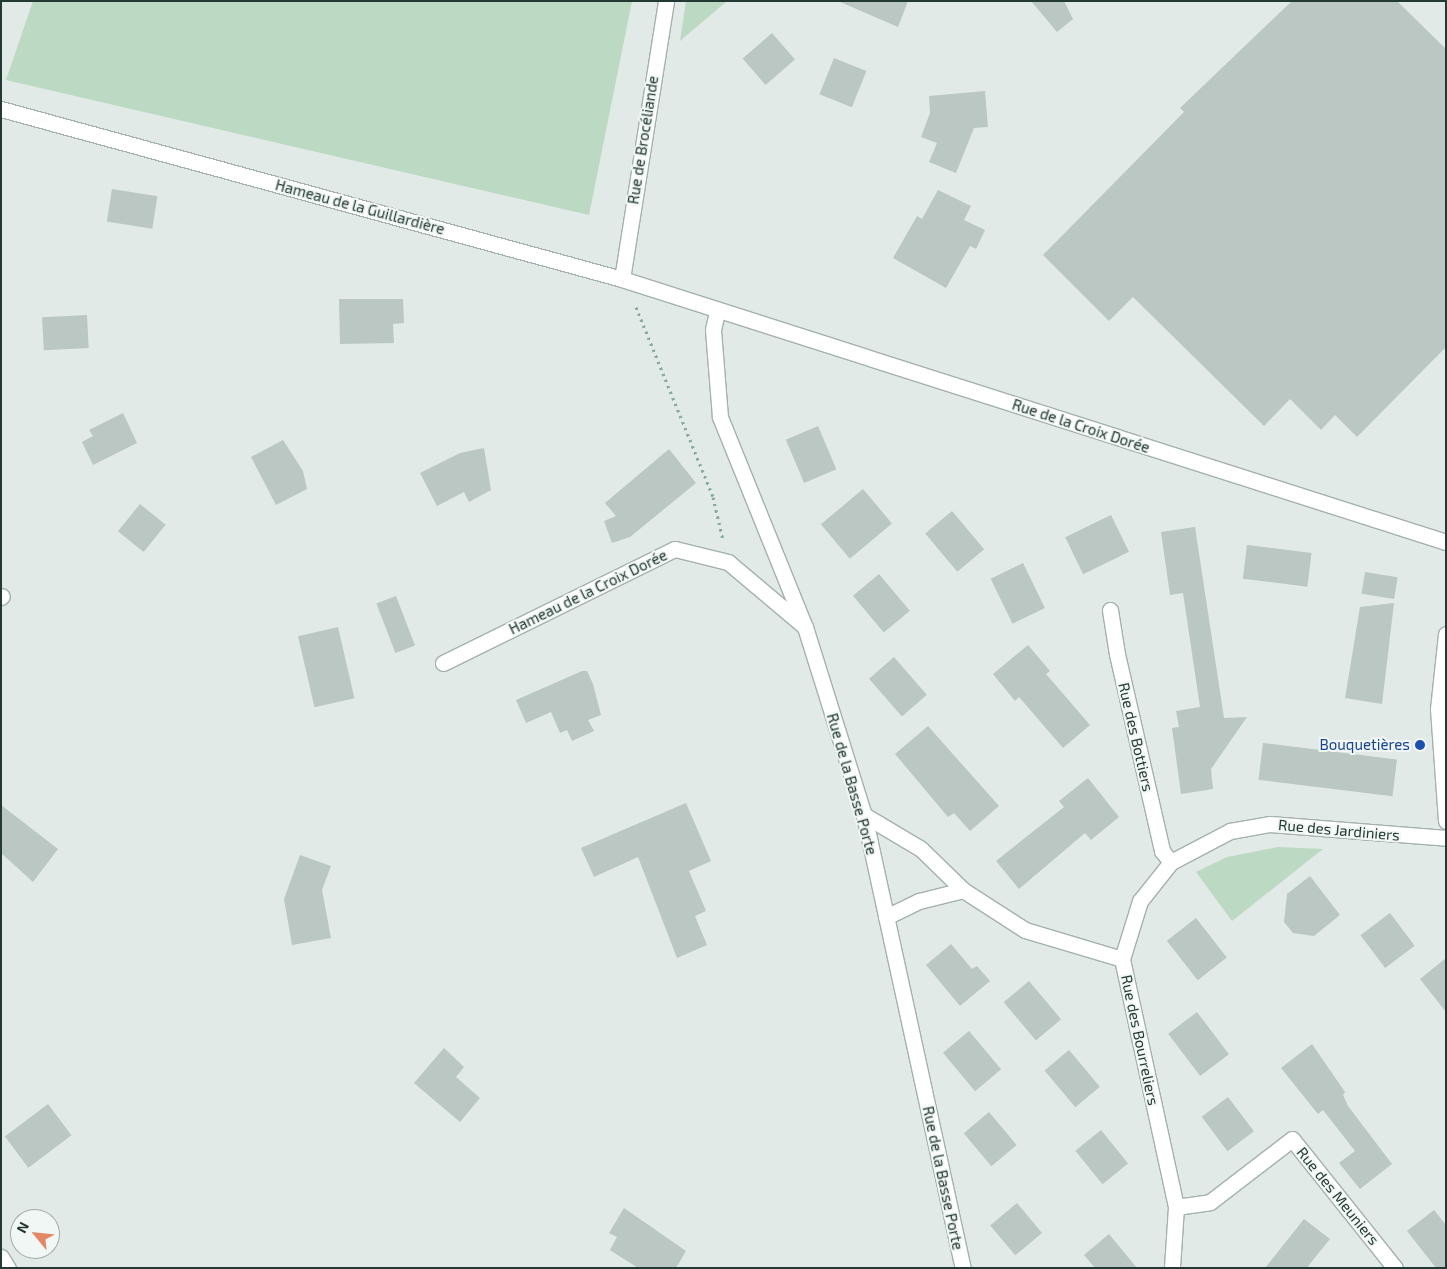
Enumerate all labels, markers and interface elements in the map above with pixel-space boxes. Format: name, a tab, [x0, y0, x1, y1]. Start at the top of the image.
street label: Rue de Brocéliande	[624, 74, 662, 206]
street label: Hameau de la Guillardière	[273, 176, 447, 238]
street label: Rue de la Croix Dorée	[1010, 395, 1152, 457]
street label: Hameau de la Croix Dorée	[506, 546, 670, 638]
street label: Rue des Bottiers	[1115, 681, 1157, 793]
street label: Rue de la Basse Porte	[823, 711, 881, 857]
place label: Bouquetières	[1319, 736, 1410, 754]
marker: Bouquetières	[1414, 739, 1426, 751]
street label: Rue des Jardiniers	[1277, 816, 1401, 844]
street label: Rue des Bourreliers	[1117, 973, 1163, 1107]
street label: Rue de la Basse Porte	[919, 1104, 967, 1252]
street label: Rue des Meuniers	[1293, 1143, 1383, 1249]
north arrow	[10, 1209, 60, 1259]
text: N	[12, 1219, 32, 1236]

